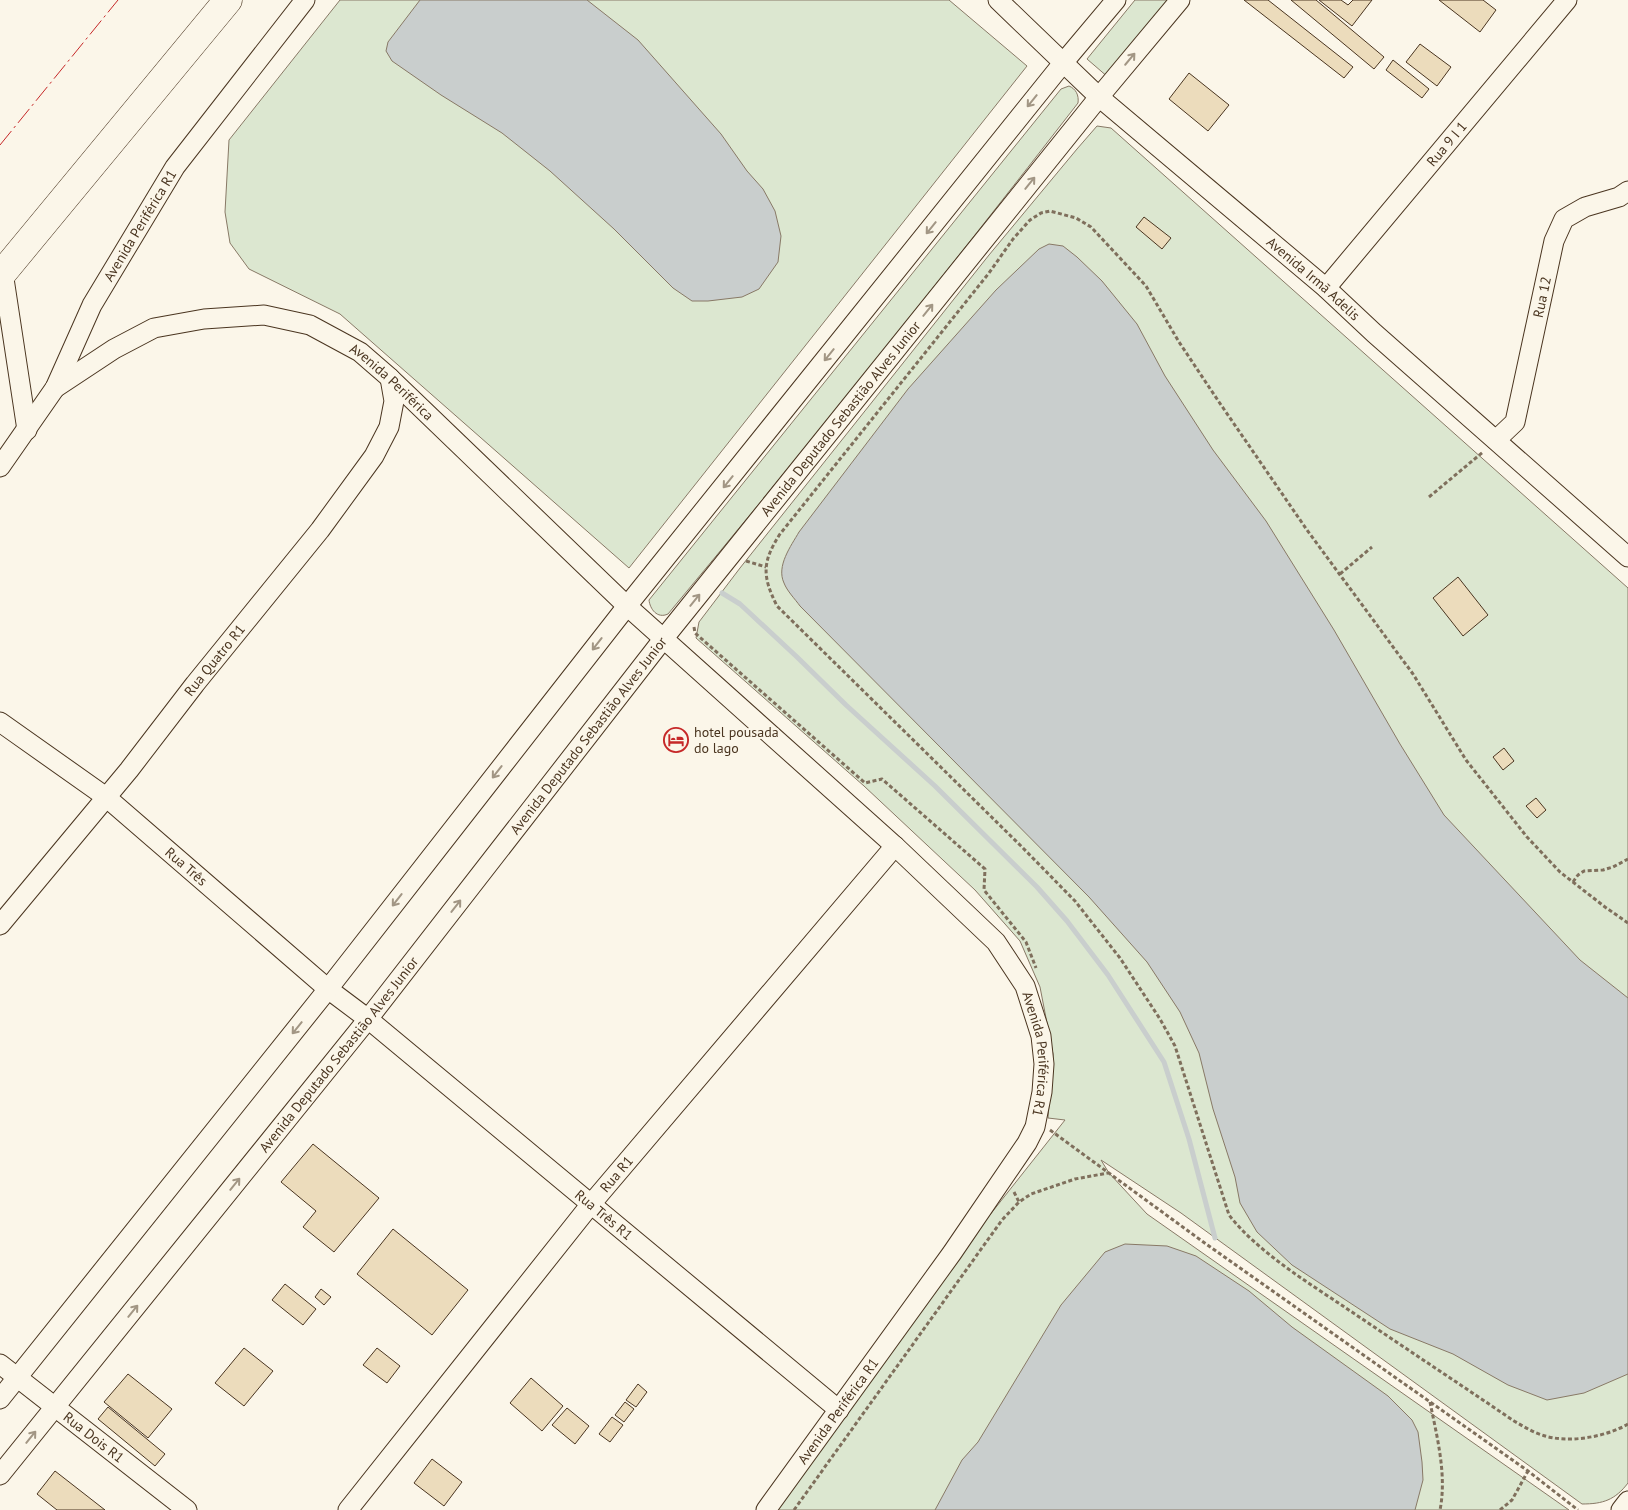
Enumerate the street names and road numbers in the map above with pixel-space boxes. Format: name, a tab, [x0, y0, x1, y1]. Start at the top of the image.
street label: Rua 9 I 1	[1423, 118, 1471, 170]
street label: Avenida Periférica R1	[99, 166, 180, 285]
street label: Avenida Irmã Adelis	[1263, 233, 1364, 324]
street label: Rua 12	[1529, 275, 1555, 319]
street label: Avenida Deputado Sebastião Alves Junior	[757, 317, 924, 520]
street label: Avenida Periférica	[347, 339, 438, 424]
street label: Rua Quatro R1	[180, 620, 249, 700]
street label: Avenida Deputado Sebastião Alves Junior	[506, 633, 671, 838]
street label: Rua Três	[161, 843, 211, 890]
street label: Avenida Deputado Sebastião Alves Junior	[255, 953, 422, 1156]
street label: Avenida Periférica R1	[1018, 989, 1053, 1118]
street label: Rua R1	[596, 1152, 637, 1196]
street label: Rua Três R1	[571, 1186, 637, 1244]
street label: Avenida Periférica R1	[793, 1354, 883, 1468]
street label: Rua Dois R1	[60, 1408, 128, 1467]

